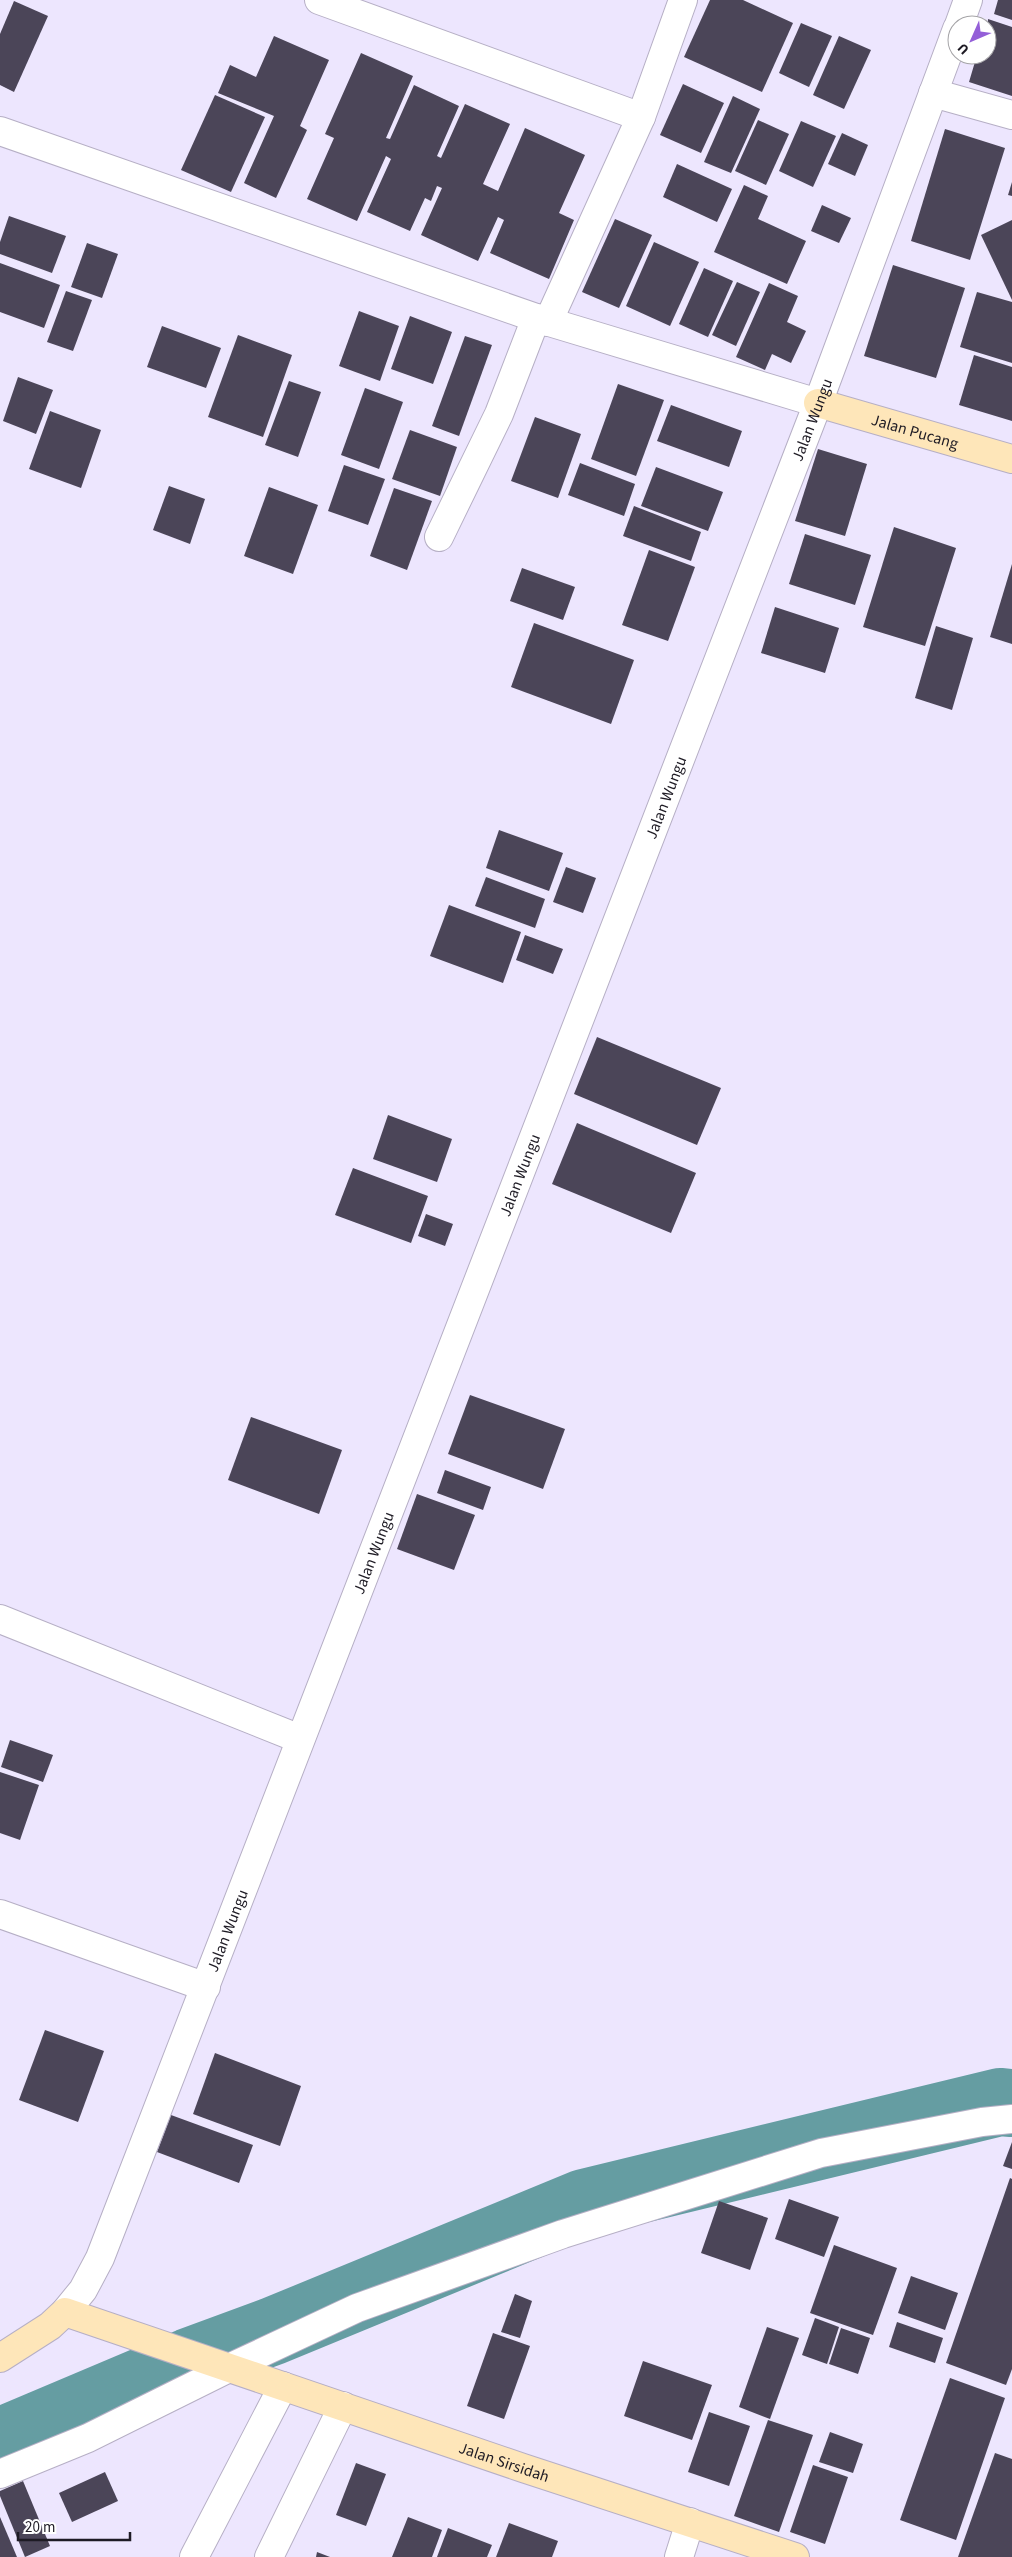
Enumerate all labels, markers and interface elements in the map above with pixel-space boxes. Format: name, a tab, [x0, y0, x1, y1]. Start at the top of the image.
north arrow	[947, 15, 997, 65]
text: U	[953, 38, 974, 59]
street label: Jalan Wungu	[787, 376, 838, 464]
street label: Jalan Pucang	[869, 409, 961, 455]
street label: Jalan Wungu	[640, 753, 692, 842]
street label: Jalan Wungu	[494, 1131, 546, 1220]
street label: Jalan Wungu	[348, 1509, 400, 1597]
street label: Jalan Wungu	[202, 1886, 254, 1975]
street label: Jalan Sirsidah	[456, 2437, 552, 2488]
scale bar	[18, 2510, 130, 2542]
text: 20 m	[25, 2517, 55, 2538]

